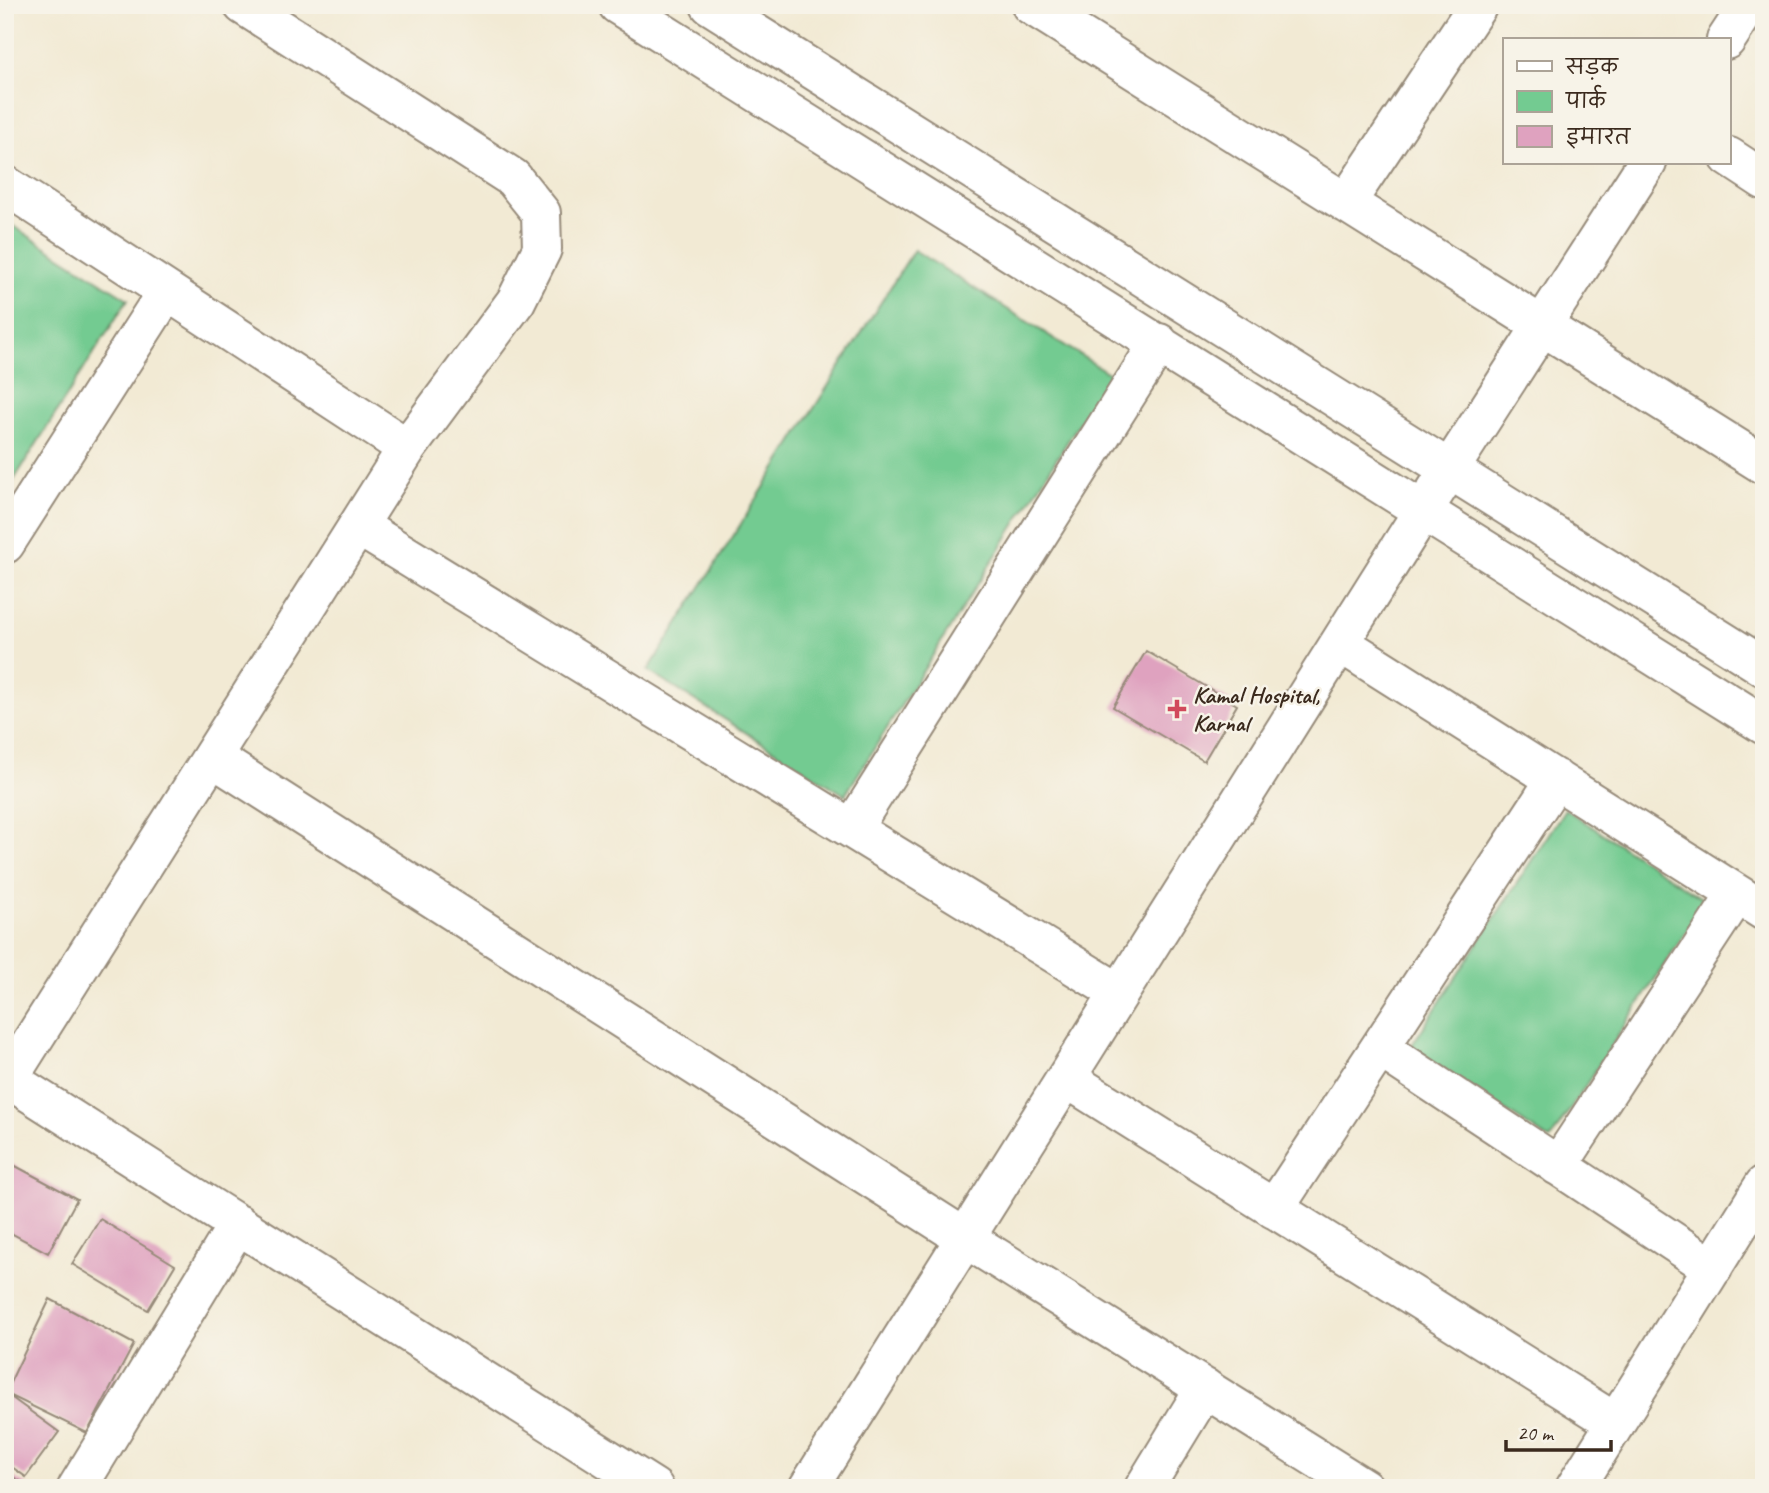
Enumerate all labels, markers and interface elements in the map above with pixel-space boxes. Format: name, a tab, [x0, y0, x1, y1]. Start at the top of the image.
legend	[1503, 38, 1730, 164]
text: सड़क	[1565, 54, 1619, 80]
text: पार्क	[1565, 84, 1607, 114]
text: इमारत	[1566, 124, 1632, 150]
place label: Kamal Hospital, Karnal	[1193, 680, 1320, 738]
marker: Kamal Hospital, Karnal	[1167, 699, 1187, 719]
scale bar	[1506, 1409, 1612, 1453]
text: 20 m	[1517, 1420, 1555, 1446]

